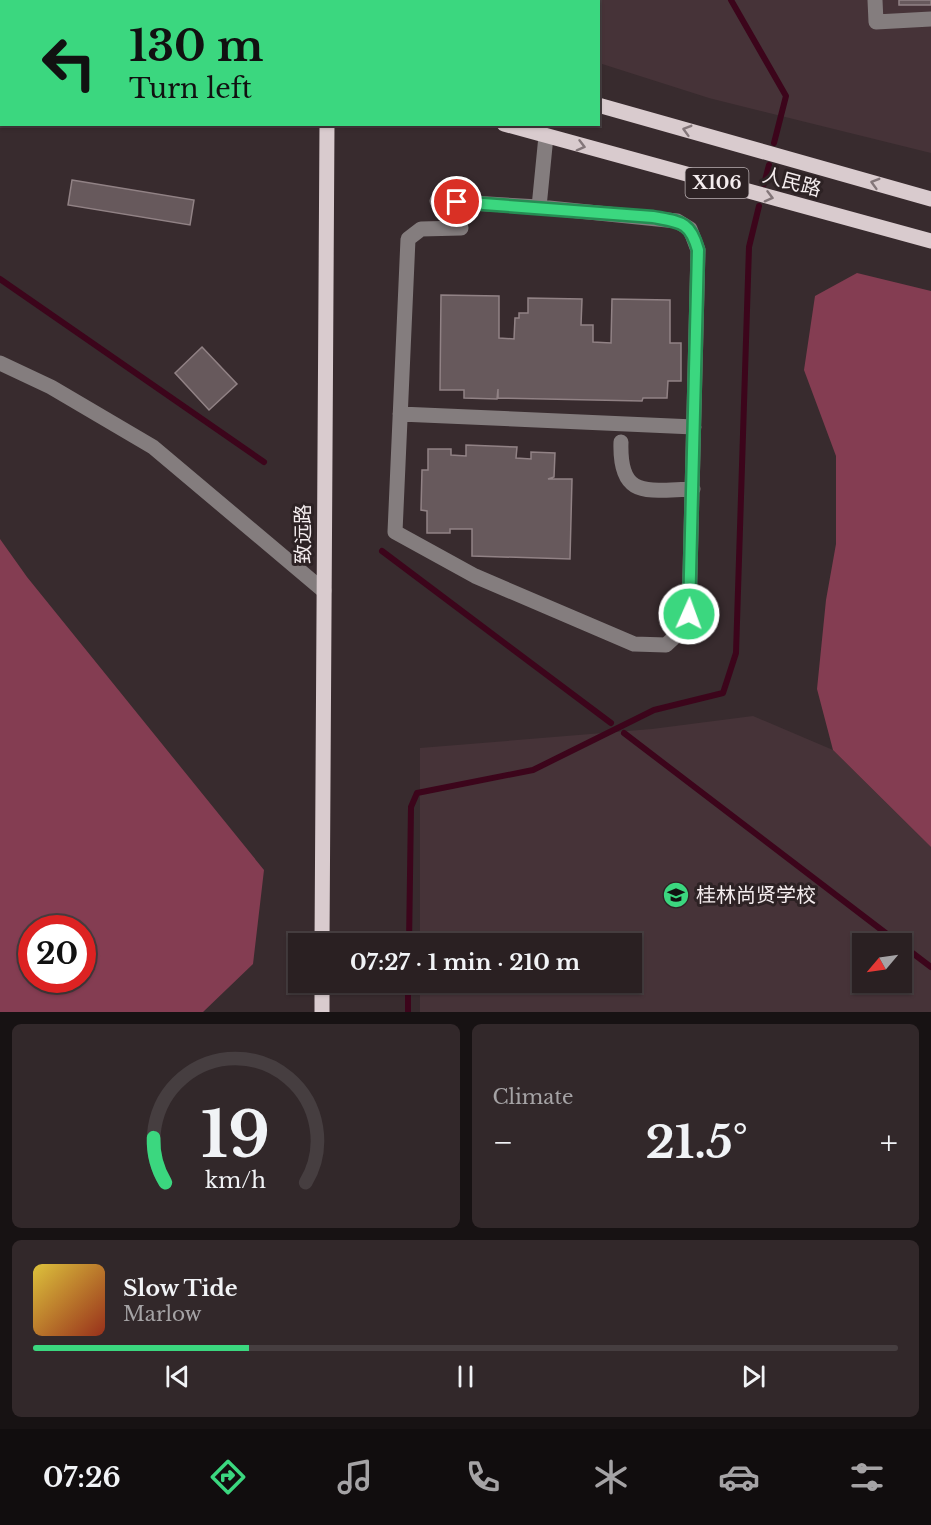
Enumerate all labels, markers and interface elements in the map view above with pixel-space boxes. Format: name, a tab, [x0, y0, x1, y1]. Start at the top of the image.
text: 130 m	[129, 20, 263, 72]
icon: left	[30, 24, 108, 102]
text: Turn left	[129, 72, 252, 105]
one-way arrow	[682, 125, 693, 137]
one-way arrow	[576, 138, 586, 151]
street label: 人民路	[760, 163, 824, 201]
road number: X106	[686, 168, 748, 198]
pin	[431, 176, 482, 227]
one-way arrow	[870, 178, 880, 191]
icon: arrive	[440, 185, 473, 218]
one-way arrow	[763, 190, 774, 202]
street label: 致远路	[291, 504, 315, 564]
position arrow	[657, 582, 721, 646]
school or university icon: 桂林尚贤学校	[661, 880, 691, 910]
place label: 桂林尚贤学校	[696, 883, 816, 907]
speed limit sign: 20	[18, 915, 96, 993]
north arrow	[852, 933, 912, 993]
map controls	[852, 933, 912, 993]
text: 07:27 · 1 min · 210 m	[350, 949, 580, 976]
text: Climate	[493, 1085, 573, 1109]
text: 19	[201, 1096, 270, 1174]
text: 21.5°	[645, 1114, 748, 1170]
text: −	[493, 1122, 513, 1163]
text: +	[880, 1122, 898, 1163]
text: km/h	[205, 1167, 266, 1194]
text: Slow Tide	[123, 1275, 238, 1302]
text: Marlow	[123, 1302, 202, 1326]
icon: previous	[161, 1360, 194, 1393]
icon: pause	[449, 1360, 482, 1393]
icon: next	[737, 1360, 770, 1393]
icon: directions	[207, 1456, 249, 1498]
icon: music	[334, 1456, 376, 1498]
icon: phone	[462, 1456, 504, 1498]
icon: climate	[590, 1456, 632, 1498]
icon: car	[718, 1456, 760, 1498]
icon: filters	[846, 1456, 888, 1498]
text: 07:26	[43, 1461, 121, 1494]

